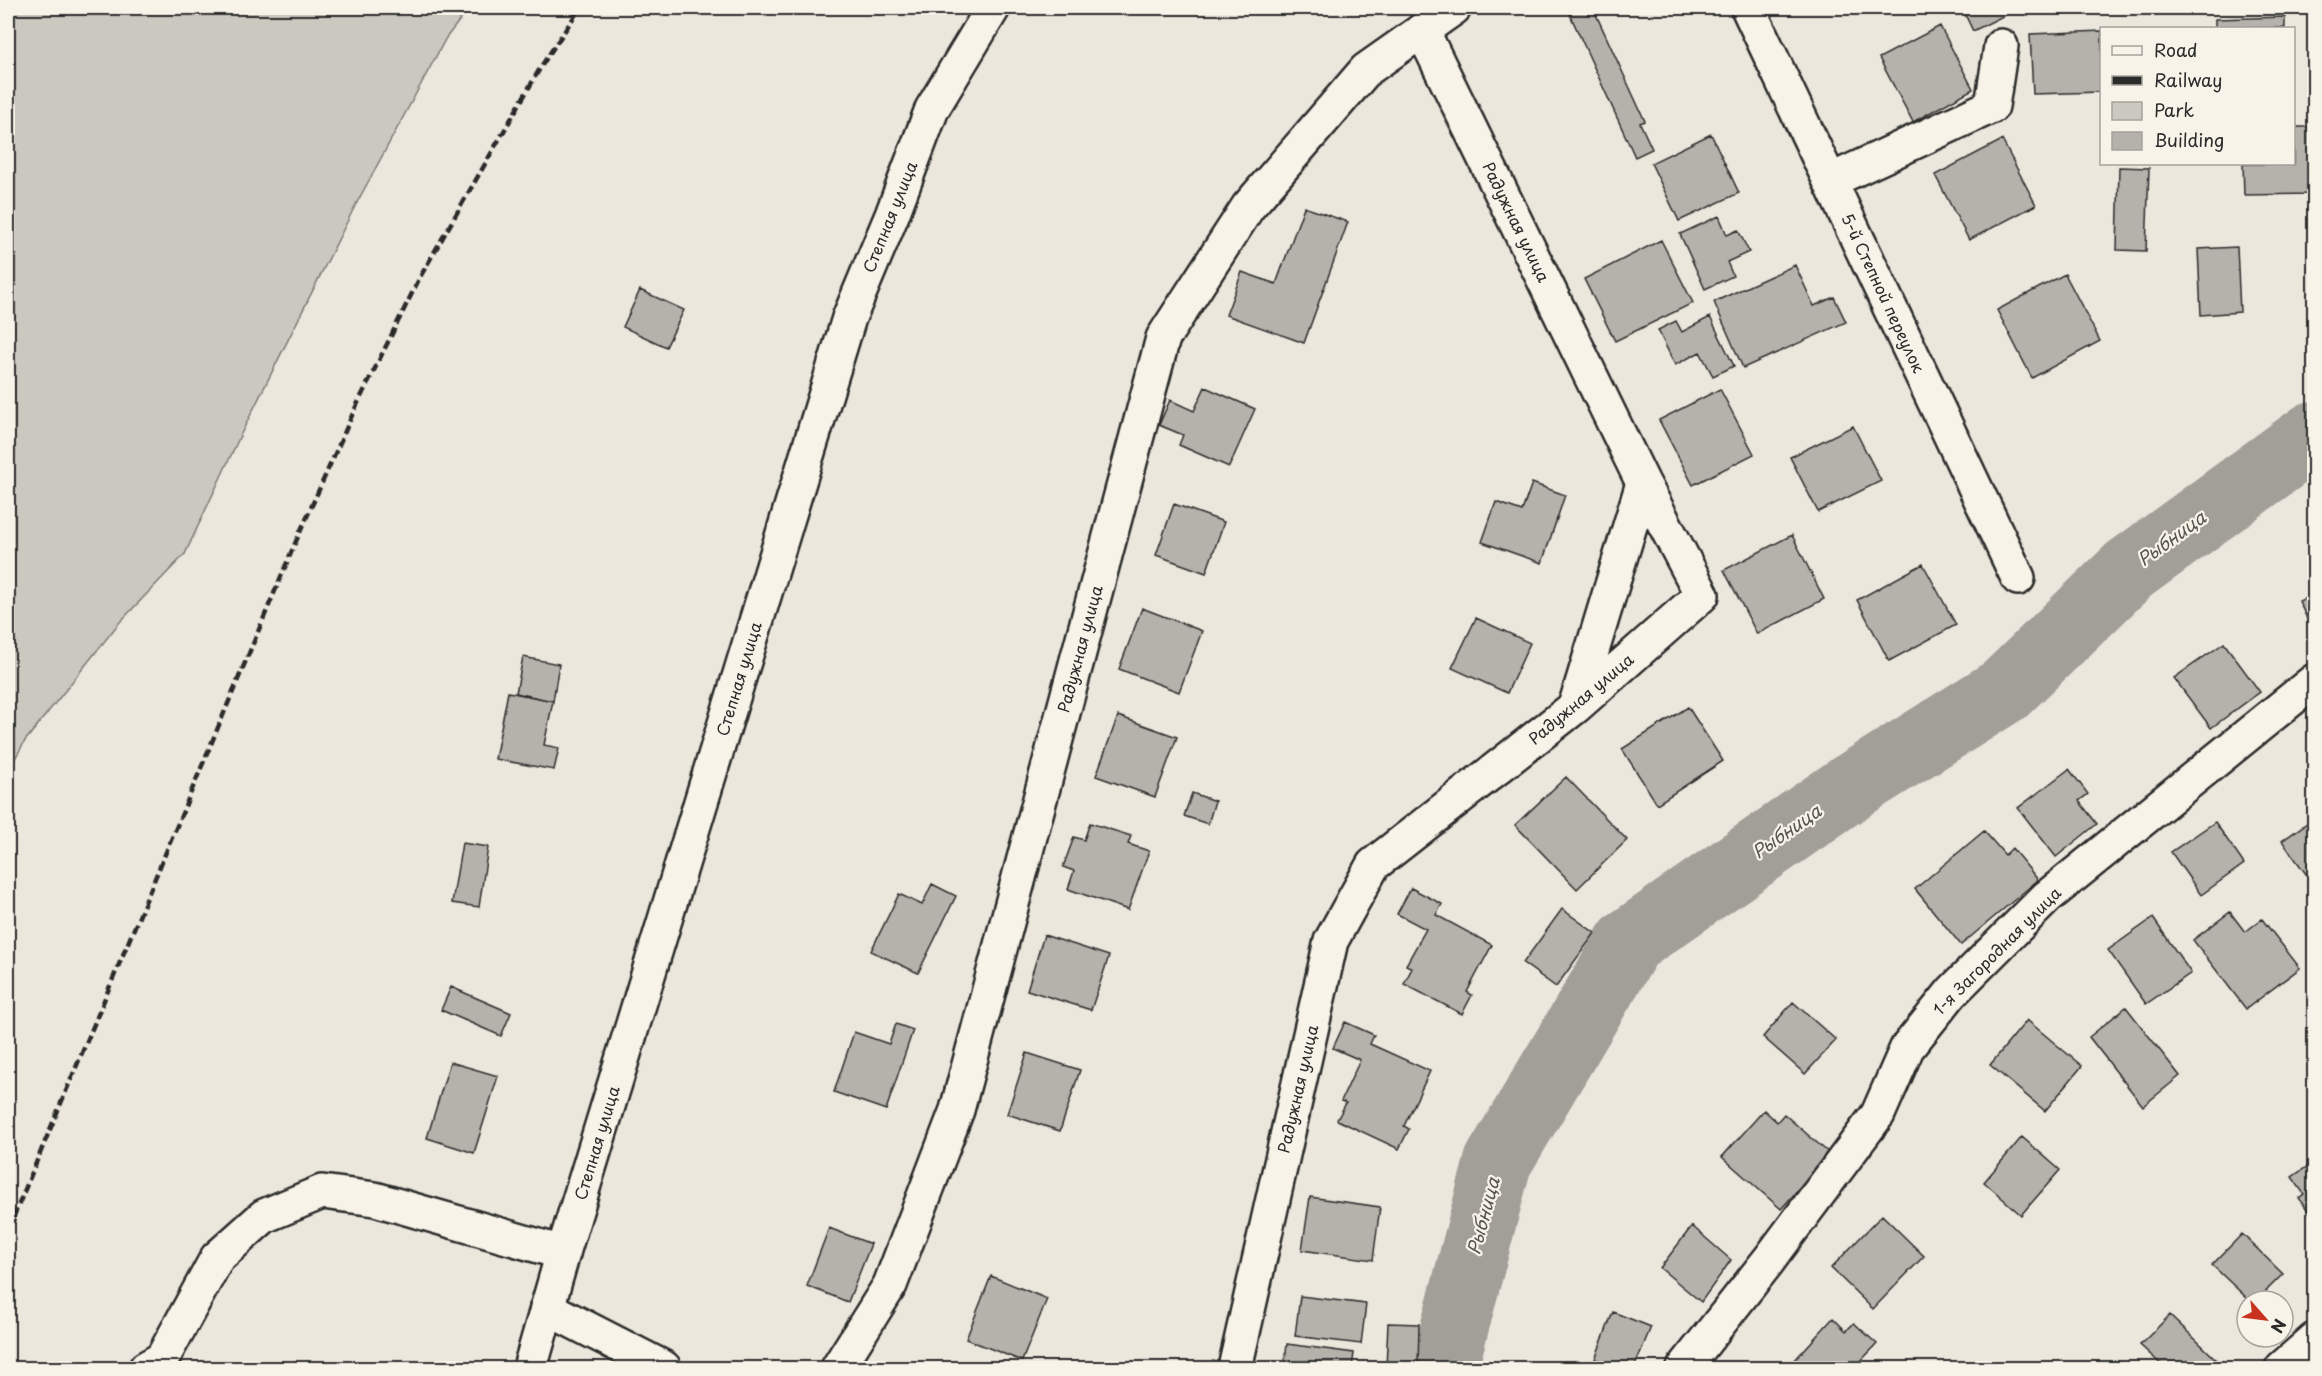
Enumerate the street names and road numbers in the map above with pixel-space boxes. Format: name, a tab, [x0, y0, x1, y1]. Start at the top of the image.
street label: Степная улица	[856, 157, 922, 276]
street label: Радужная улица	[1477, 157, 1556, 286]
street label: 5-й Степной переулок	[1836, 209, 1932, 377]
street label: Радужная улица	[1050, 582, 1108, 715]
street label: Степная улица	[709, 619, 767, 739]
street label: Радужная улица	[1522, 647, 1638, 750]
street label: 1-я Загородная улица	[1927, 881, 2066, 1020]
street label: Радужная улица	[1271, 1022, 1323, 1155]
street label: Степная улица	[567, 1083, 625, 1203]

